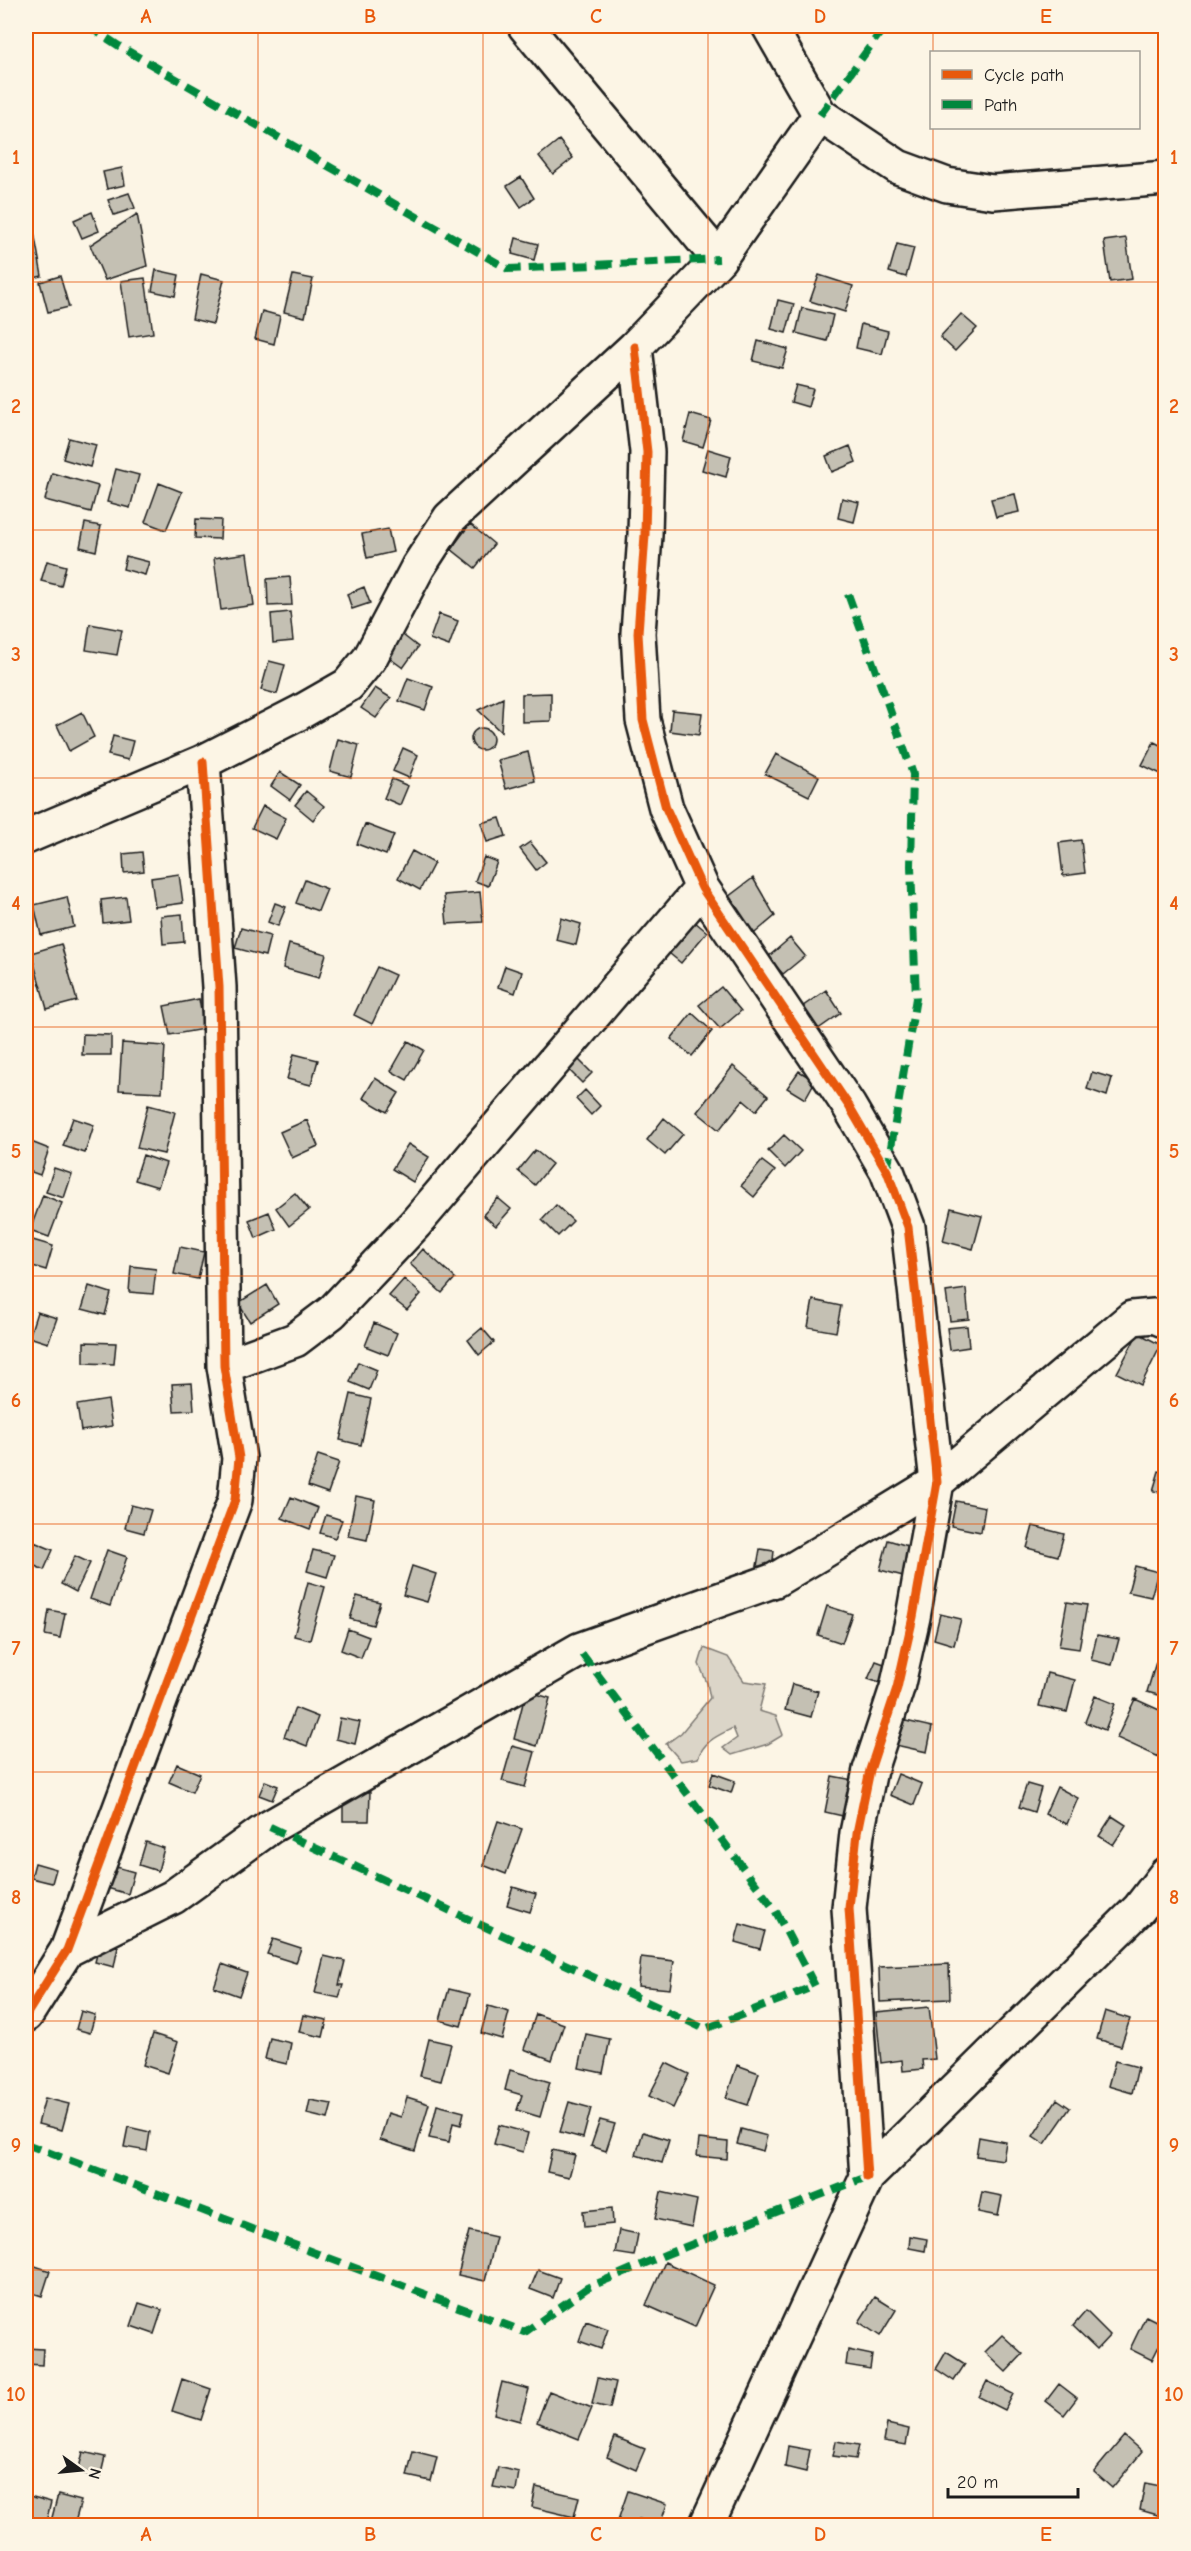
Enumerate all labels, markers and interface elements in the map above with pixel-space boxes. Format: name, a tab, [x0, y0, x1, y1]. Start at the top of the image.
text: A	[140, 5, 152, 28]
text: B	[364, 5, 376, 28]
text: C	[590, 5, 602, 28]
text: D	[814, 5, 826, 28]
text: E	[1040, 5, 1052, 28]
legend	[930, 51, 1140, 129]
text: Cycle path	[984, 65, 1064, 86]
text: Path	[984, 95, 1017, 116]
text: 1	[12, 146, 20, 169]
text: 1	[1170, 146, 1178, 169]
text: 2	[11, 395, 21, 418]
text: 2	[1169, 395, 1179, 418]
text: 3	[11, 643, 21, 666]
text: 3	[1169, 643, 1179, 666]
text: 4	[11, 892, 21, 915]
text: 4	[1169, 892, 1179, 915]
text: 5	[11, 1140, 21, 1163]
text: 5	[1169, 1140, 1179, 1163]
text: 6	[11, 1389, 21, 1412]
text: 6	[1169, 1389, 1179, 1412]
text: 7	[12, 1637, 21, 1660]
text: 7	[1170, 1637, 1179, 1660]
text: 8	[11, 1886, 21, 1909]
text: 8	[1169, 1886, 1179, 1909]
text: 9	[11, 2134, 21, 2157]
text: 9	[1169, 2134, 1179, 2157]
text: 10	[6, 2383, 26, 2406]
text: 10	[1164, 2383, 1184, 2406]
north arrow	[51, 2440, 111, 2500]
scale bar	[948, 2461, 1078, 2499]
text: N	[84, 2466, 105, 2481]
text: 20 m	[957, 2472, 998, 2493]
text: A	[140, 2523, 152, 2546]
text: B	[364, 2523, 376, 2546]
text: C	[590, 2523, 602, 2546]
text: D	[814, 2523, 826, 2546]
text: E	[1040, 2523, 1052, 2546]

